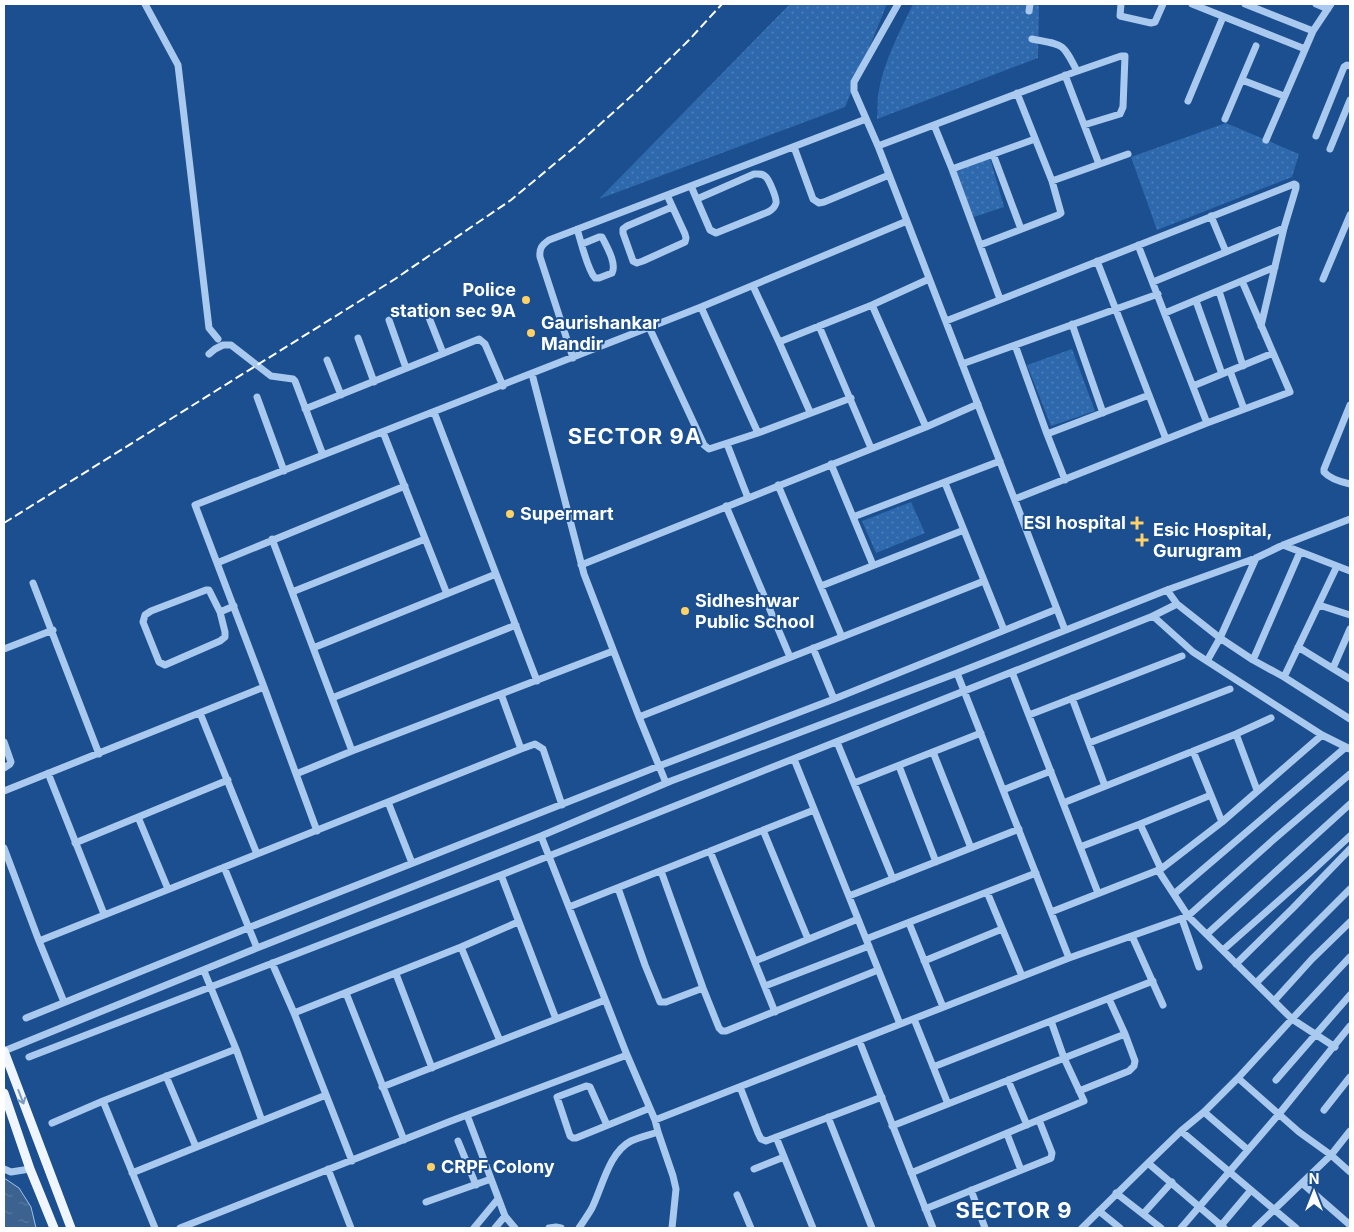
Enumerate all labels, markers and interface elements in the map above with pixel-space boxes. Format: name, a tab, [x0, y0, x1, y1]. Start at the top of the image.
place label: Police station sec 9A	[390, 279, 516, 321]
marker: Police station sec 9A	[520, 294, 532, 306]
place label: Gaurishankar Mandir	[541, 312, 660, 354]
marker: Gaurishankar Mandir	[525, 327, 537, 339]
district label: SECTOR 9A	[568, 423, 702, 449]
place label: Supermart	[520, 503, 614, 524]
marker: Supermart	[504, 508, 516, 520]
place label: ESI hospital	[1023, 512, 1126, 533]
marker: ESI hospital	[1130, 516, 1144, 530]
place label: Esic Hospital, Gurugram	[1153, 519, 1273, 561]
marker: Esic Hospital, Gurugram	[1135, 533, 1149, 547]
place label: Sidheshwar Public School	[695, 590, 814, 632]
marker: Sidheshwar Public School	[679, 605, 691, 617]
one-way arrow	[17, 1089, 26, 1104]
place label: CRPF Colony	[441, 1156, 555, 1177]
marker: CRPF Colony	[425, 1161, 437, 1173]
north arrow	[1289, 1167, 1339, 1217]
text: N	[1309, 1170, 1319, 1187]
district label: SECTOR 9	[956, 1197, 1072, 1223]

